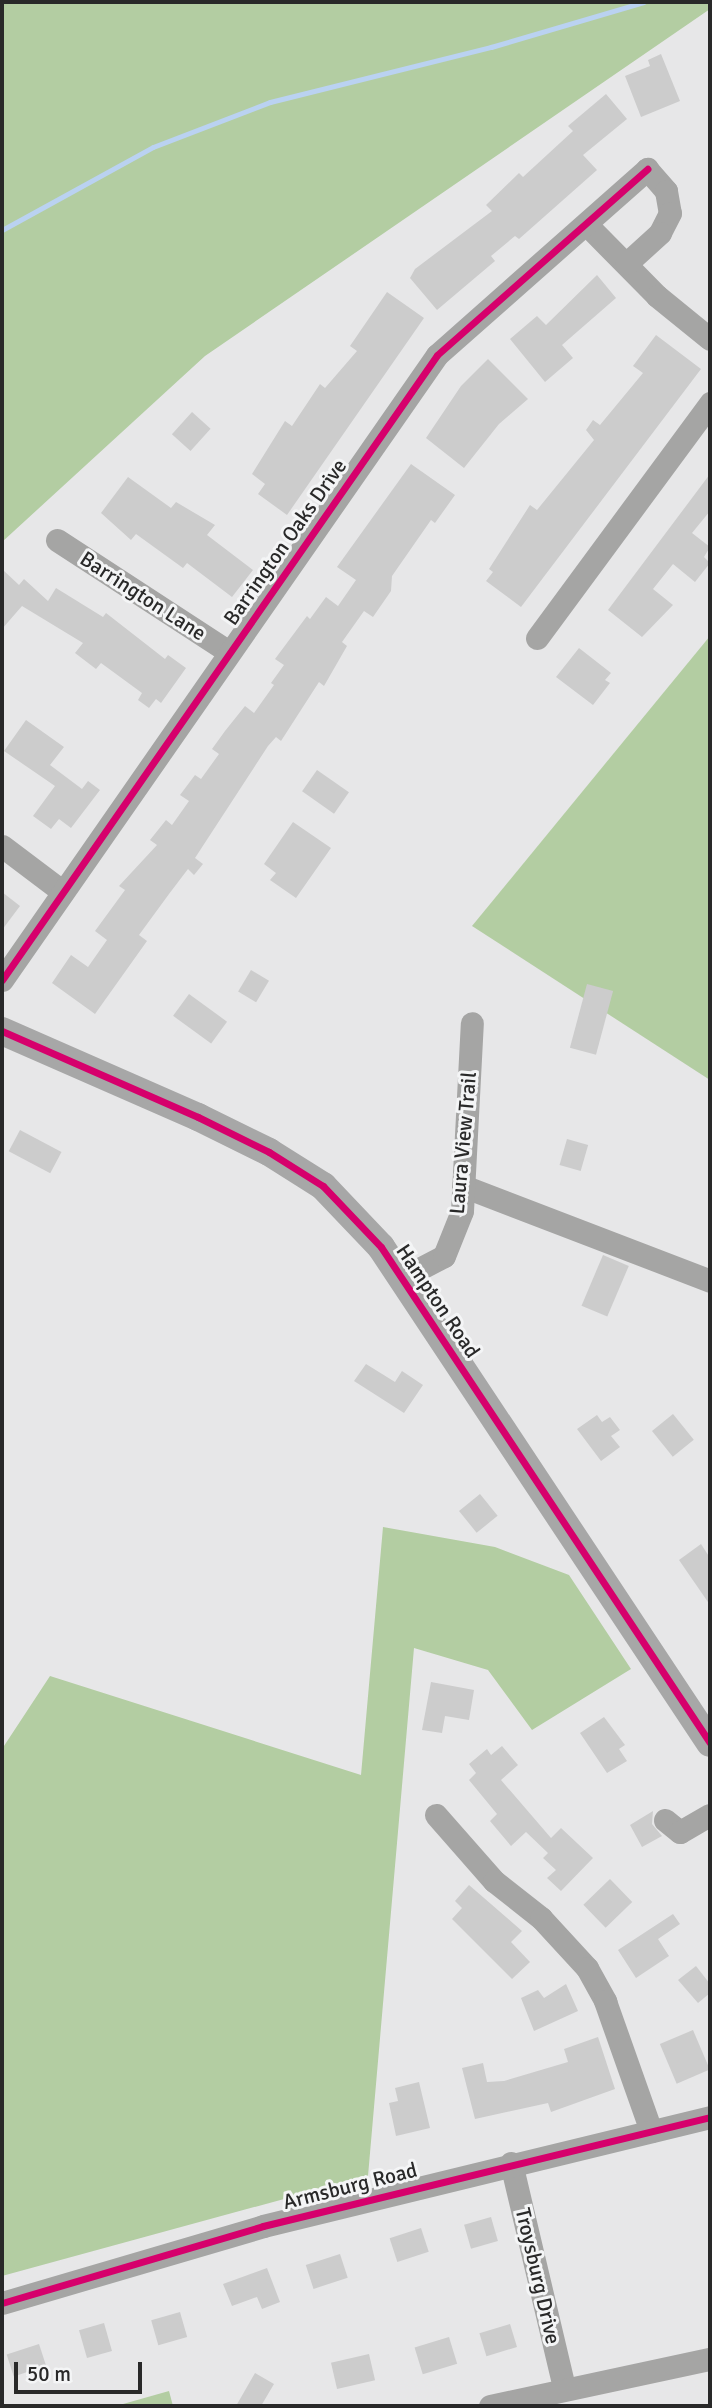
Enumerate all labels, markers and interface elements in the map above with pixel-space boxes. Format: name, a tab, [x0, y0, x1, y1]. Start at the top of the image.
street label: Barrington Oaks Drive	[218, 454, 352, 630]
street label: Barrington Lane	[75, 546, 211, 646]
street label: Laura View Trail	[444, 1071, 482, 1215]
street label: Hampton Road	[391, 1239, 485, 1363]
street label: Armsburg Road	[280, 2157, 420, 2215]
street label: Troysburg Drive	[510, 2205, 566, 2347]
scale bar	[18, 2348, 145, 2392]
text: 50 m	[27, 2361, 71, 2387]

